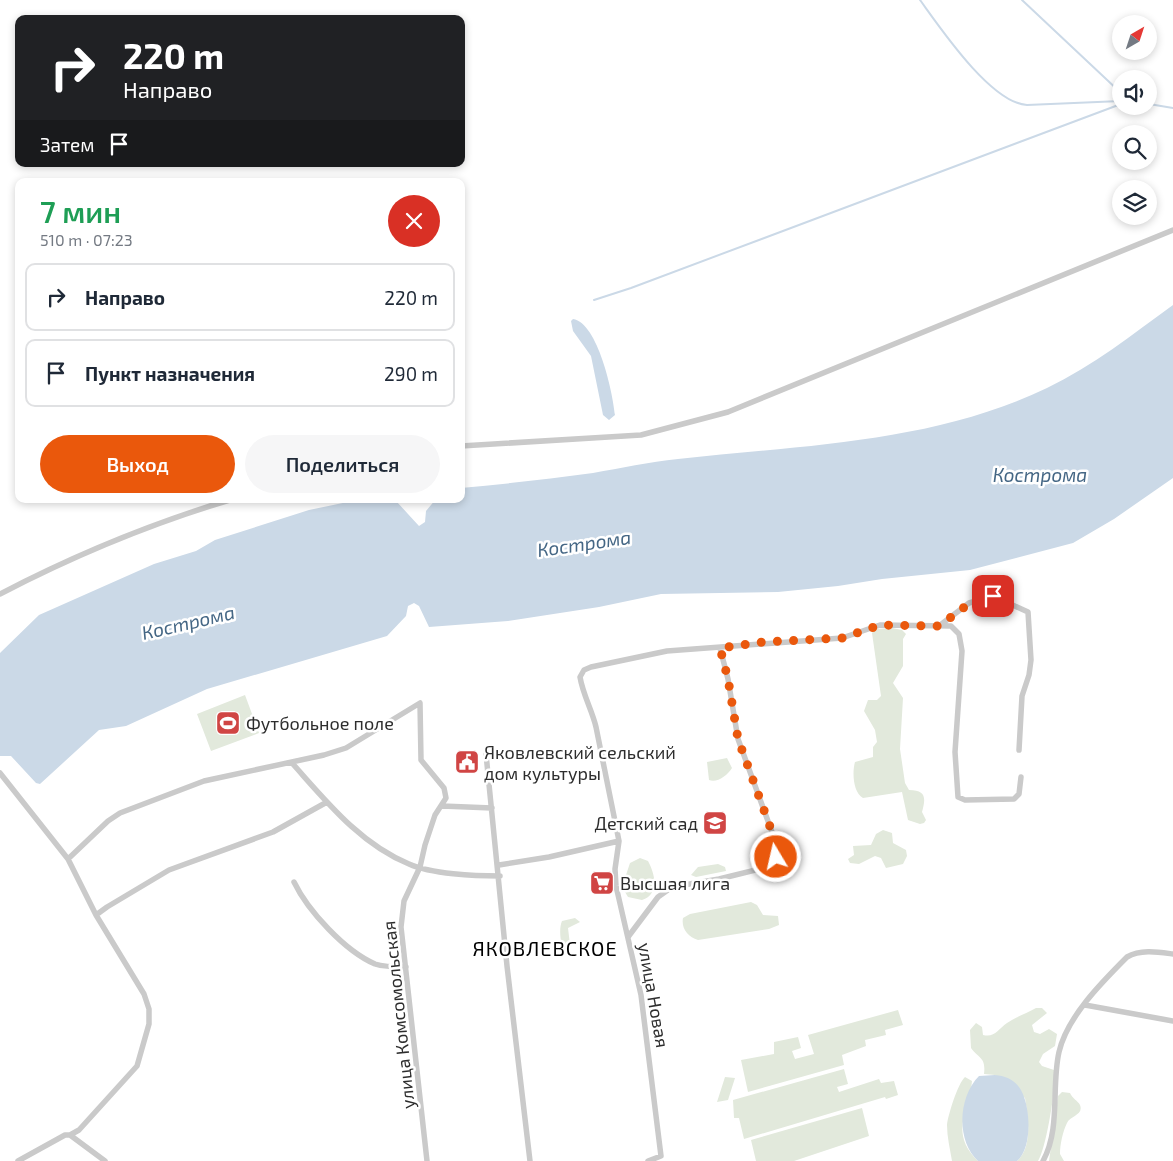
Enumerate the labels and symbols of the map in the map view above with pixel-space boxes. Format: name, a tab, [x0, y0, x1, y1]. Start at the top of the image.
north arrow	[1112, 15, 1158, 60]
water label: Кострома	[993, 463, 1087, 486]
water label: Кострома	[536, 525, 632, 561]
pin	[972, 575, 1014, 617]
water label: Кострома	[139, 600, 237, 644]
sports icon: Футбольное поле	[215, 710, 241, 736]
place label: Футбольное поле	[246, 712, 394, 734]
place label: Яковлевский сельский дом культуры	[484, 741, 676, 784]
public building icon: Яковлевский сельский дом культуры	[454, 749, 480, 775]
school or university icon: Детский сад	[702, 810, 728, 836]
place label: Детский сад	[594, 812, 698, 834]
position arrow	[749, 830, 801, 882]
supermarket icon: Высшая лига	[589, 870, 615, 896]
place label: Высшая лига	[620, 872, 730, 894]
street label: улица Комсомольская	[377, 920, 419, 1110]
district label: ЯКОВЛЕВСКОЕ	[472, 936, 618, 960]
street label: улица Новая	[634, 941, 674, 1049]

